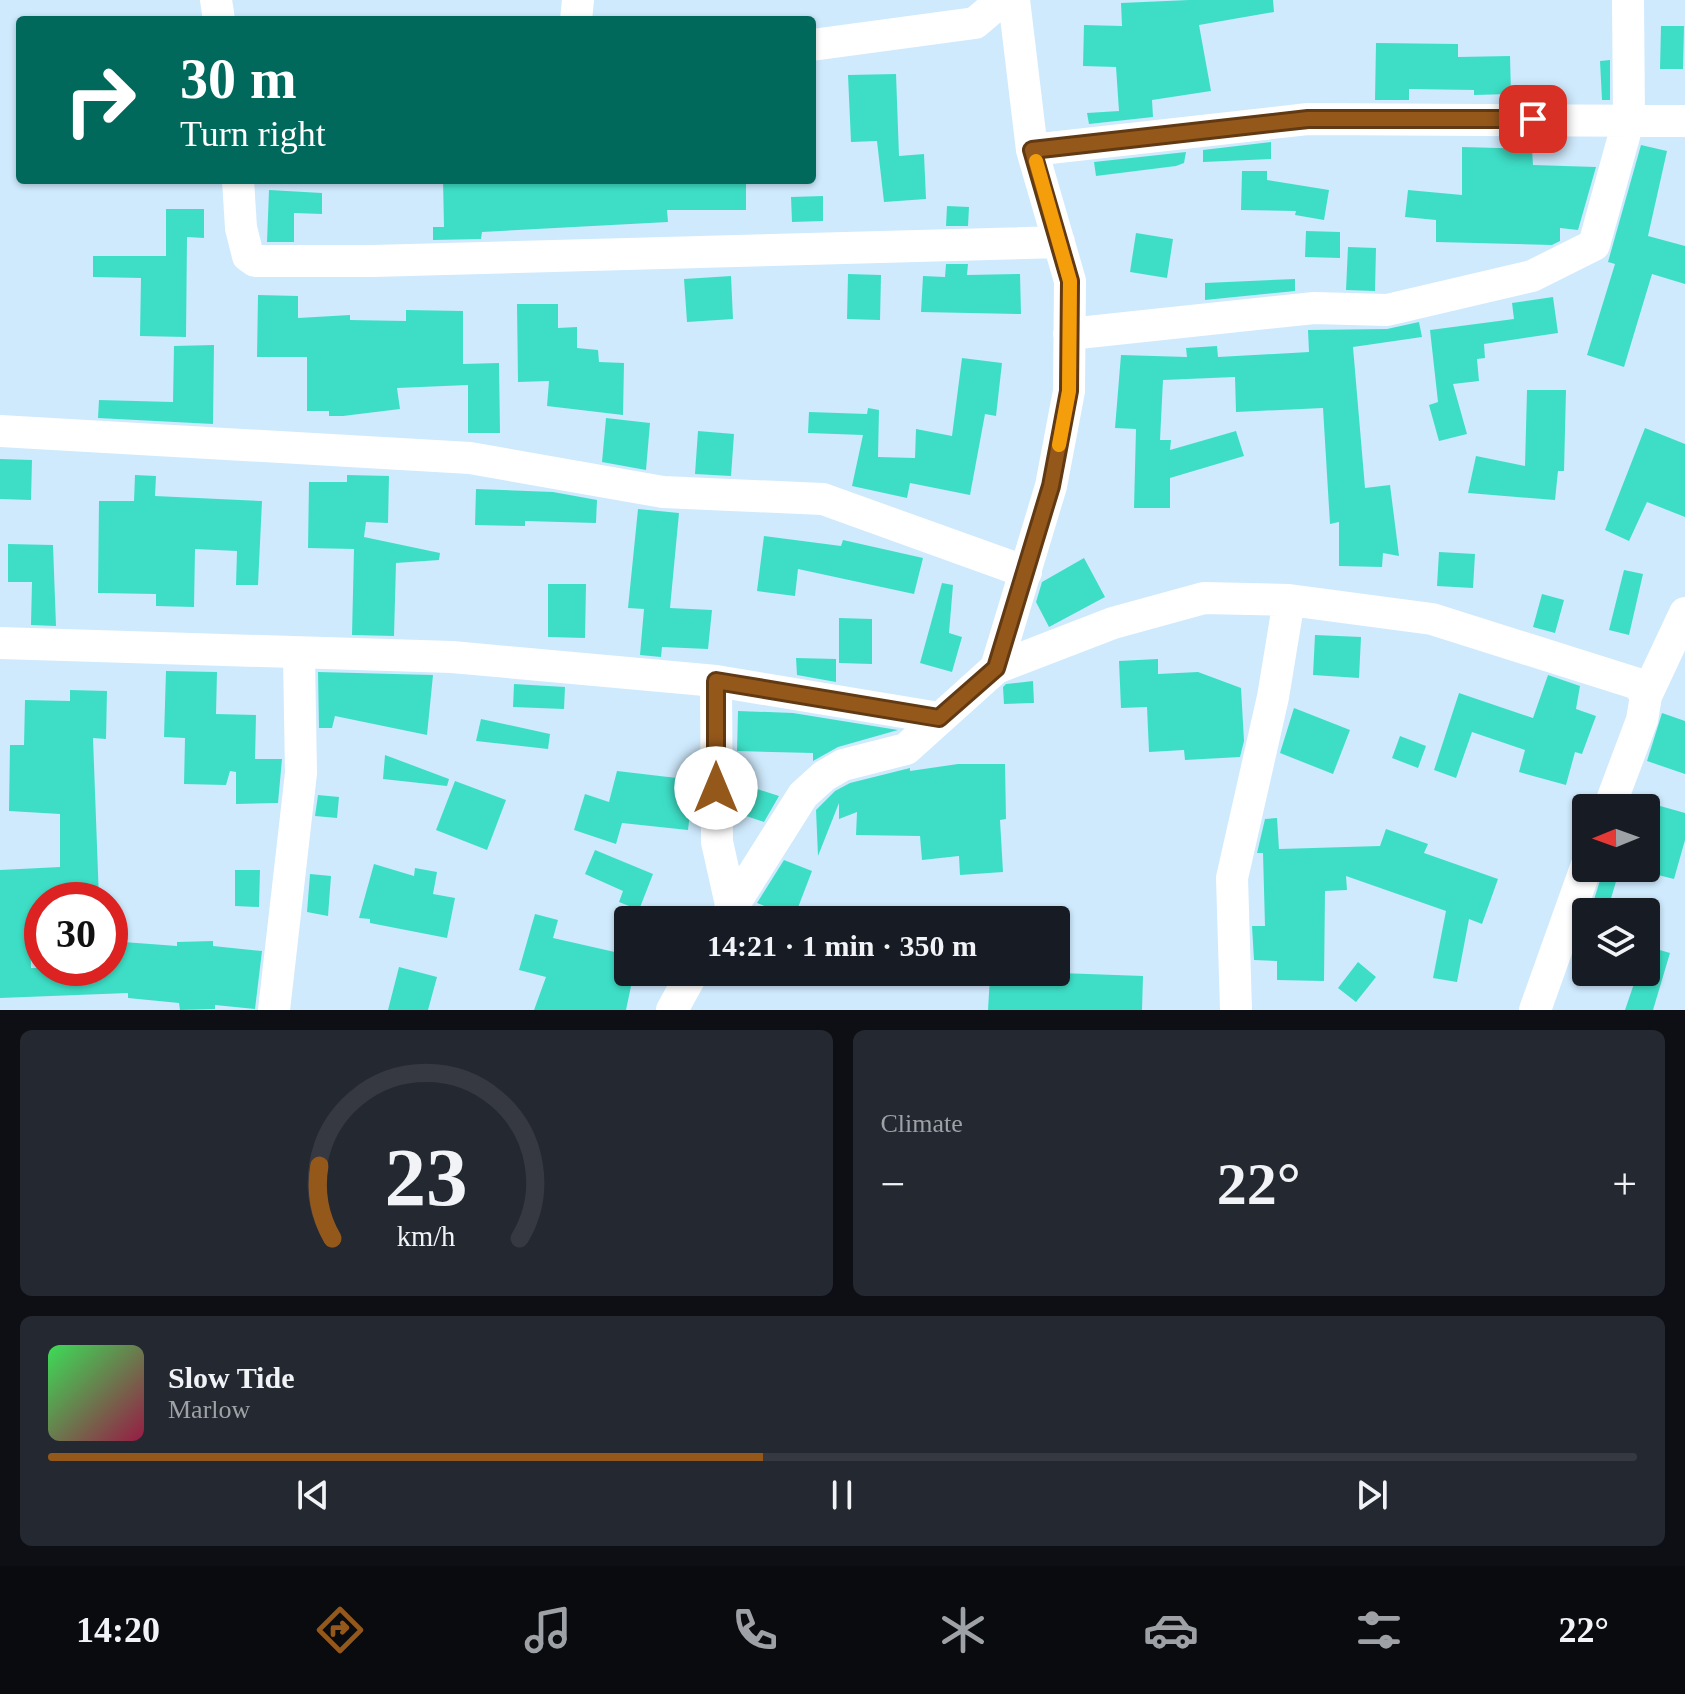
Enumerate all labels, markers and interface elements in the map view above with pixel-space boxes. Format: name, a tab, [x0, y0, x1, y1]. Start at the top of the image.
icon: right	[48, 48, 152, 152]
text: 30 m	[180, 48, 297, 110]
pin	[1499, 85, 1567, 153]
icon: arrive	[1511, 97, 1555, 141]
text: Turn right	[180, 114, 326, 154]
position arrow	[674, 746, 758, 830]
north arrow	[1572, 794, 1660, 882]
map controls	[1572, 794, 1660, 986]
speed limit sign: 30	[24, 882, 128, 986]
button: layers	[1572, 898, 1660, 986]
text: 14:21 · 1 min · 350 m	[707, 929, 977, 962]
text: Climate	[881, 1109, 963, 1138]
text: 23	[385, 1131, 468, 1223]
text: 22°	[1217, 1151, 1301, 1217]
text: −	[881, 1160, 905, 1209]
text: +	[1612, 1160, 1637, 1209]
text: km/h	[397, 1221, 456, 1252]
text: Slow Tide	[168, 1361, 294, 1394]
text: Marlow	[168, 1395, 250, 1424]
icon: previous	[291, 1473, 335, 1517]
icon: pause	[820, 1473, 864, 1517]
icon: next	[1350, 1473, 1394, 1517]
icon: directions	[312, 1602, 368, 1658]
icon: music	[520, 1602, 576, 1658]
icon: phone	[727, 1602, 783, 1658]
icon: climate	[935, 1602, 991, 1658]
icon: car	[1143, 1602, 1199, 1658]
icon: filters	[1351, 1602, 1407, 1658]
text: 14:20	[76, 1610, 160, 1650]
text: 22°	[1559, 1610, 1609, 1650]

